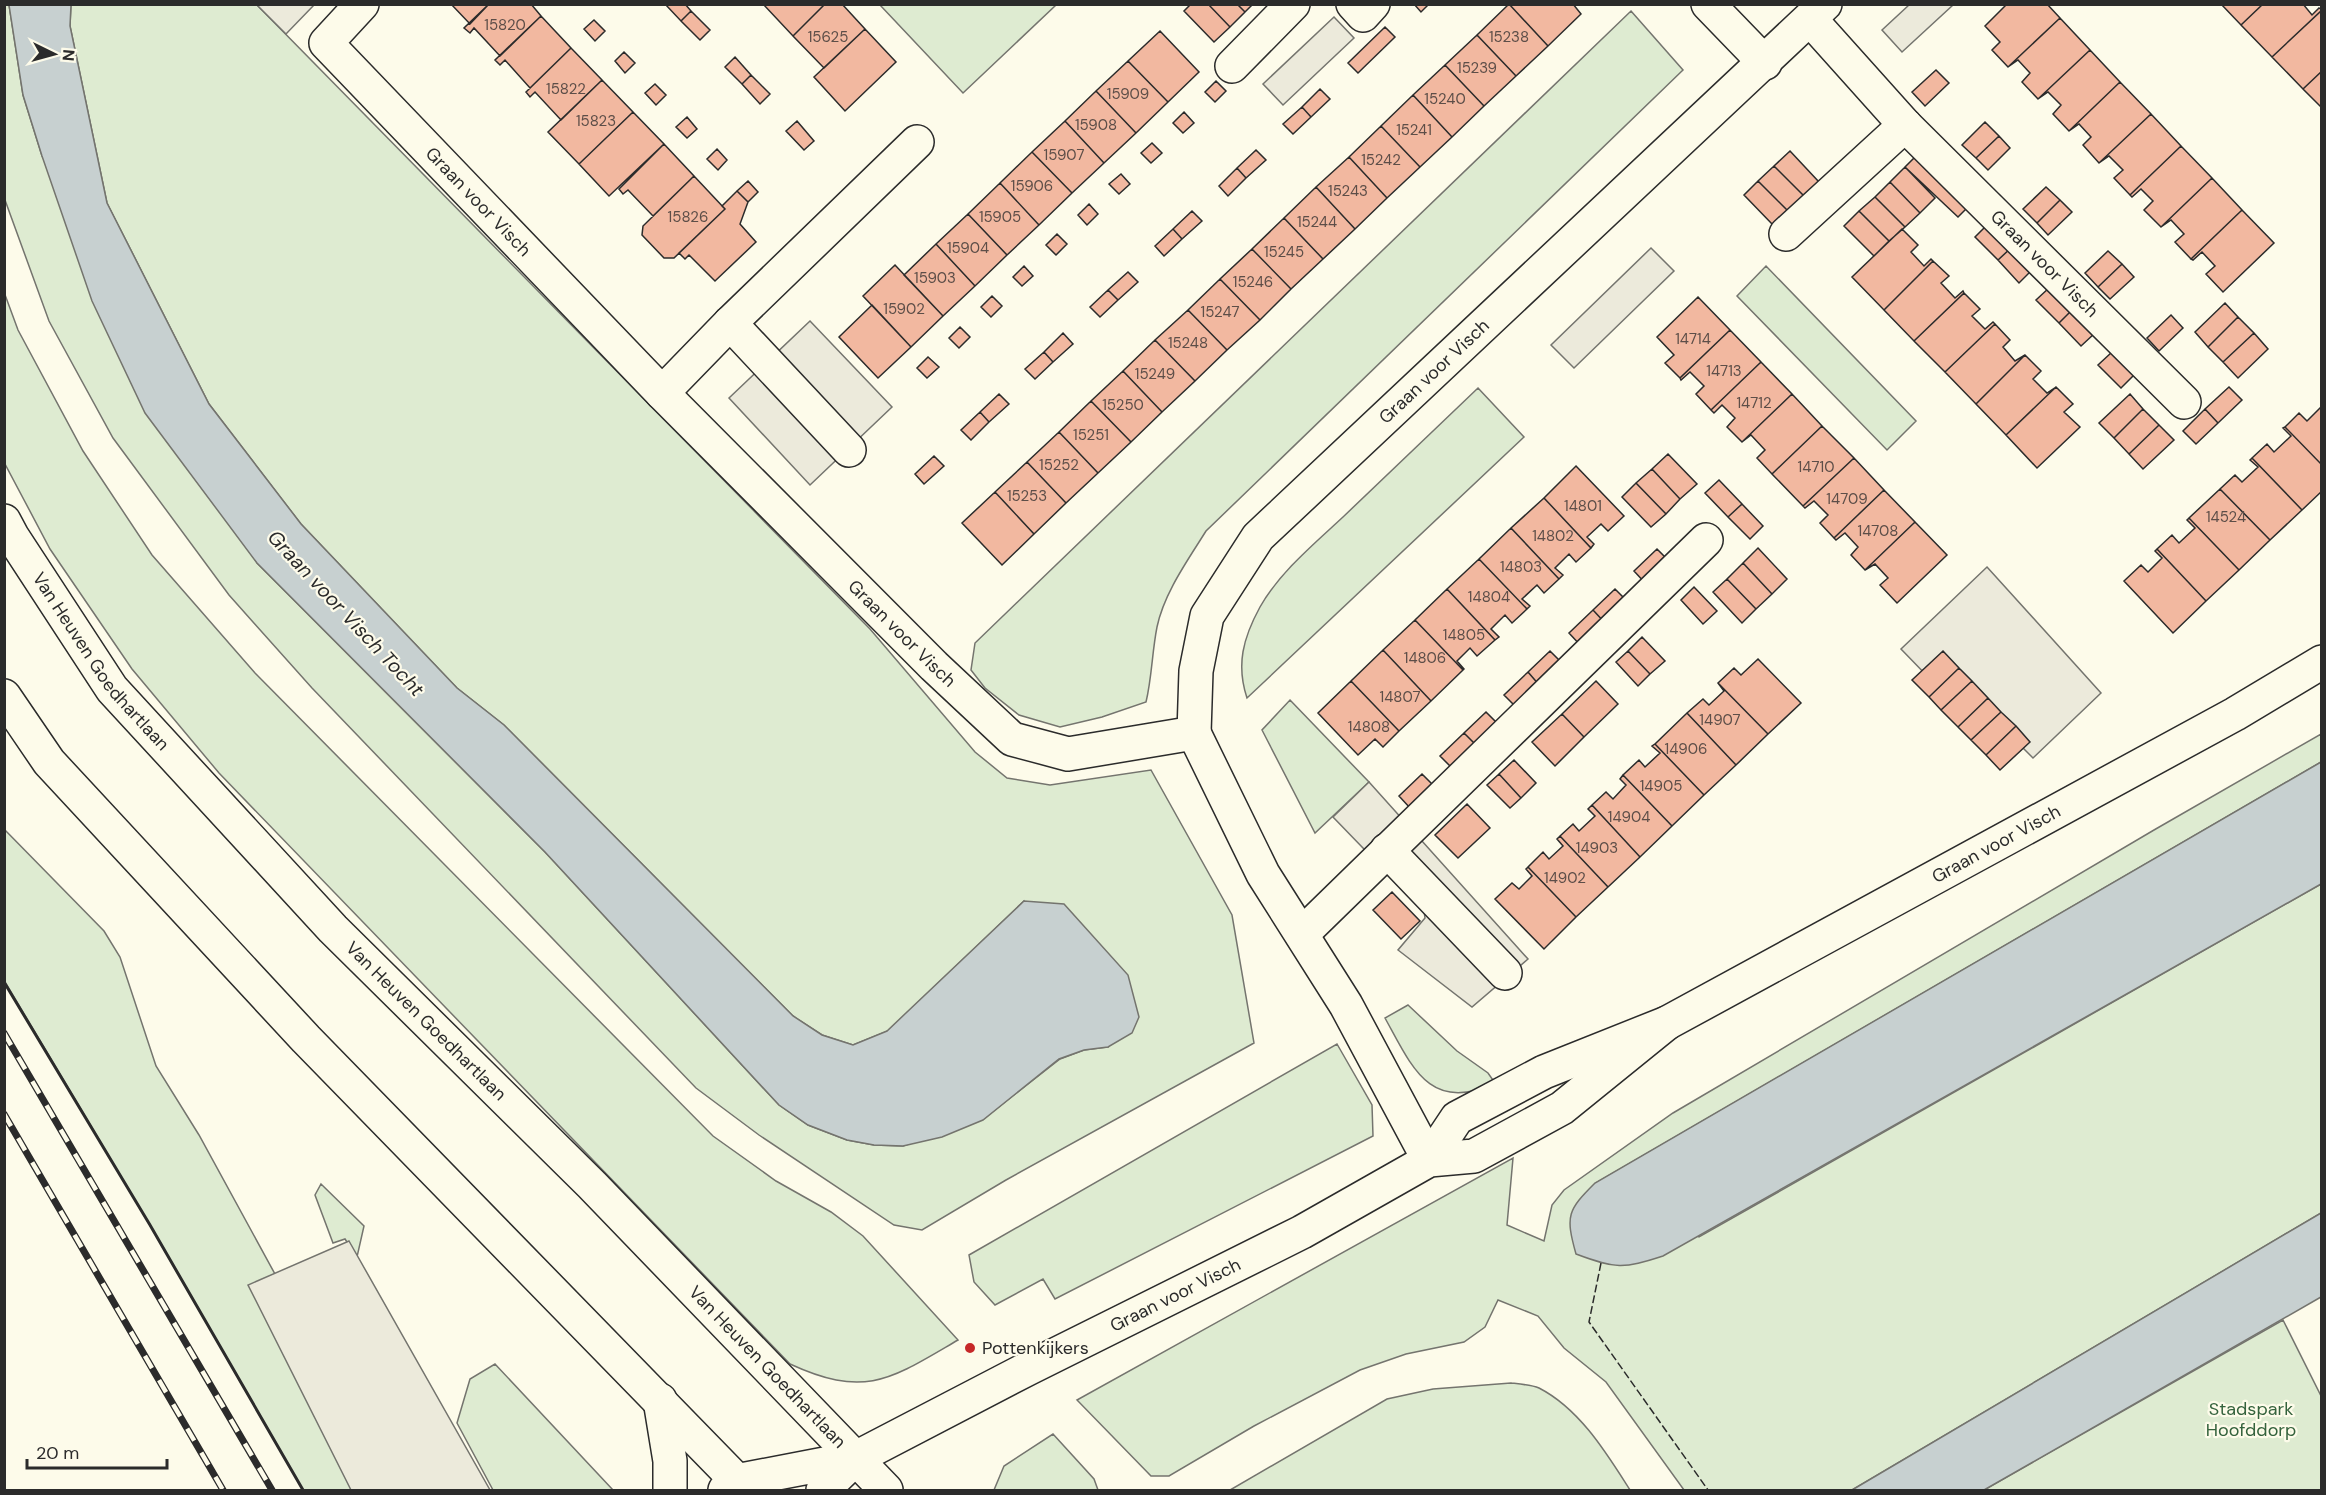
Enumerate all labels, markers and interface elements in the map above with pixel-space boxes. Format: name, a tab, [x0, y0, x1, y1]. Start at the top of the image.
house number: 15820	[484, 15, 526, 35]
north arrow	[24, 24, 84, 84]
house number: 15625	[808, 27, 848, 47]
house number: 15238	[1489, 27, 1529, 47]
text: N	[57, 49, 79, 62]
house number: 15239	[1457, 58, 1497, 78]
house number: 15822	[546, 79, 586, 99]
house number: 15909	[1107, 84, 1149, 104]
house number: 15240	[1424, 89, 1466, 109]
house number: 15823	[576, 111, 616, 131]
house number: 15908	[1075, 115, 1117, 135]
house number: 15241	[1396, 120, 1432, 140]
street label: Graan voor Visch	[420, 142, 536, 262]
house number: 15907	[1044, 145, 1084, 165]
house number: 15242	[1361, 150, 1401, 170]
house number: 15906	[1011, 176, 1053, 196]
house number: 15243	[1328, 181, 1368, 201]
street label: Graan voor Visch	[1985, 205, 2104, 322]
house number: 15826	[668, 207, 708, 227]
house number: 15905	[979, 207, 1021, 227]
house number: 15244	[1297, 212, 1337, 232]
house number: 15904	[947, 238, 989, 258]
house number: 15245	[1264, 242, 1304, 262]
house number: 15903	[914, 268, 956, 288]
house number: 15246	[1233, 272, 1273, 292]
house number: 15902	[883, 299, 925, 319]
house number: 15247	[1200, 302, 1240, 322]
street label: Graan voor Visch	[1374, 314, 1494, 429]
house number: 14714	[1675, 329, 1711, 349]
house number: 15248	[1168, 333, 1208, 353]
house number: 14713	[1706, 361, 1742, 381]
house number: 15249	[1135, 364, 1175, 384]
house number: 14712	[1736, 393, 1772, 413]
house number: 15250	[1102, 395, 1144, 415]
house number: 15251	[1073, 425, 1109, 445]
house number: 15252	[1039, 455, 1079, 475]
house number: 14710	[1798, 457, 1834, 477]
house number: 15253	[1007, 486, 1047, 506]
house number: 14709	[1826, 489, 1868, 509]
house number: 14801	[1564, 496, 1602, 516]
house number: 14524	[2206, 507, 2246, 527]
house number: 14708	[1858, 521, 1898, 541]
water label: Graan voor Visch Tocht	[262, 524, 430, 702]
house number: 14802	[1532, 526, 1574, 546]
house number: 14803	[1500, 557, 1542, 577]
street label: Van Heuven Goedhartlaan	[27, 568, 175, 756]
street label: Graan voor Visch	[843, 575, 961, 692]
house number: 14804	[1468, 587, 1510, 607]
house number: 14805	[1443, 625, 1485, 645]
house number: 14806	[1404, 648, 1446, 668]
house number: 14807	[1380, 687, 1420, 707]
house number: 14907	[1699, 710, 1741, 730]
house number: 14808	[1348, 717, 1390, 737]
house number: 14906	[1665, 739, 1707, 759]
house number: 14905	[1640, 776, 1682, 796]
street label: Graan voor Visch	[1928, 799, 2065, 889]
house number: 14904	[1608, 807, 1650, 827]
house number: 14903	[1576, 838, 1618, 858]
house number: 14902	[1544, 868, 1586, 888]
street label: Van Heuven Goedhartlaan	[341, 936, 512, 1106]
street label: Graan voor Visch	[1106, 1252, 1245, 1338]
street label: Van Heuven Goedhartlaan	[684, 1281, 851, 1453]
place label: Pottenkijkers	[982, 1336, 1089, 1360]
marker: Pottenkijkers	[963, 1341, 977, 1355]
park label: Stadspark Hoofddorp	[2206, 1397, 2296, 1442]
scale bar	[27, 1432, 166, 1470]
text: 20 m	[36, 1441, 79, 1465]

